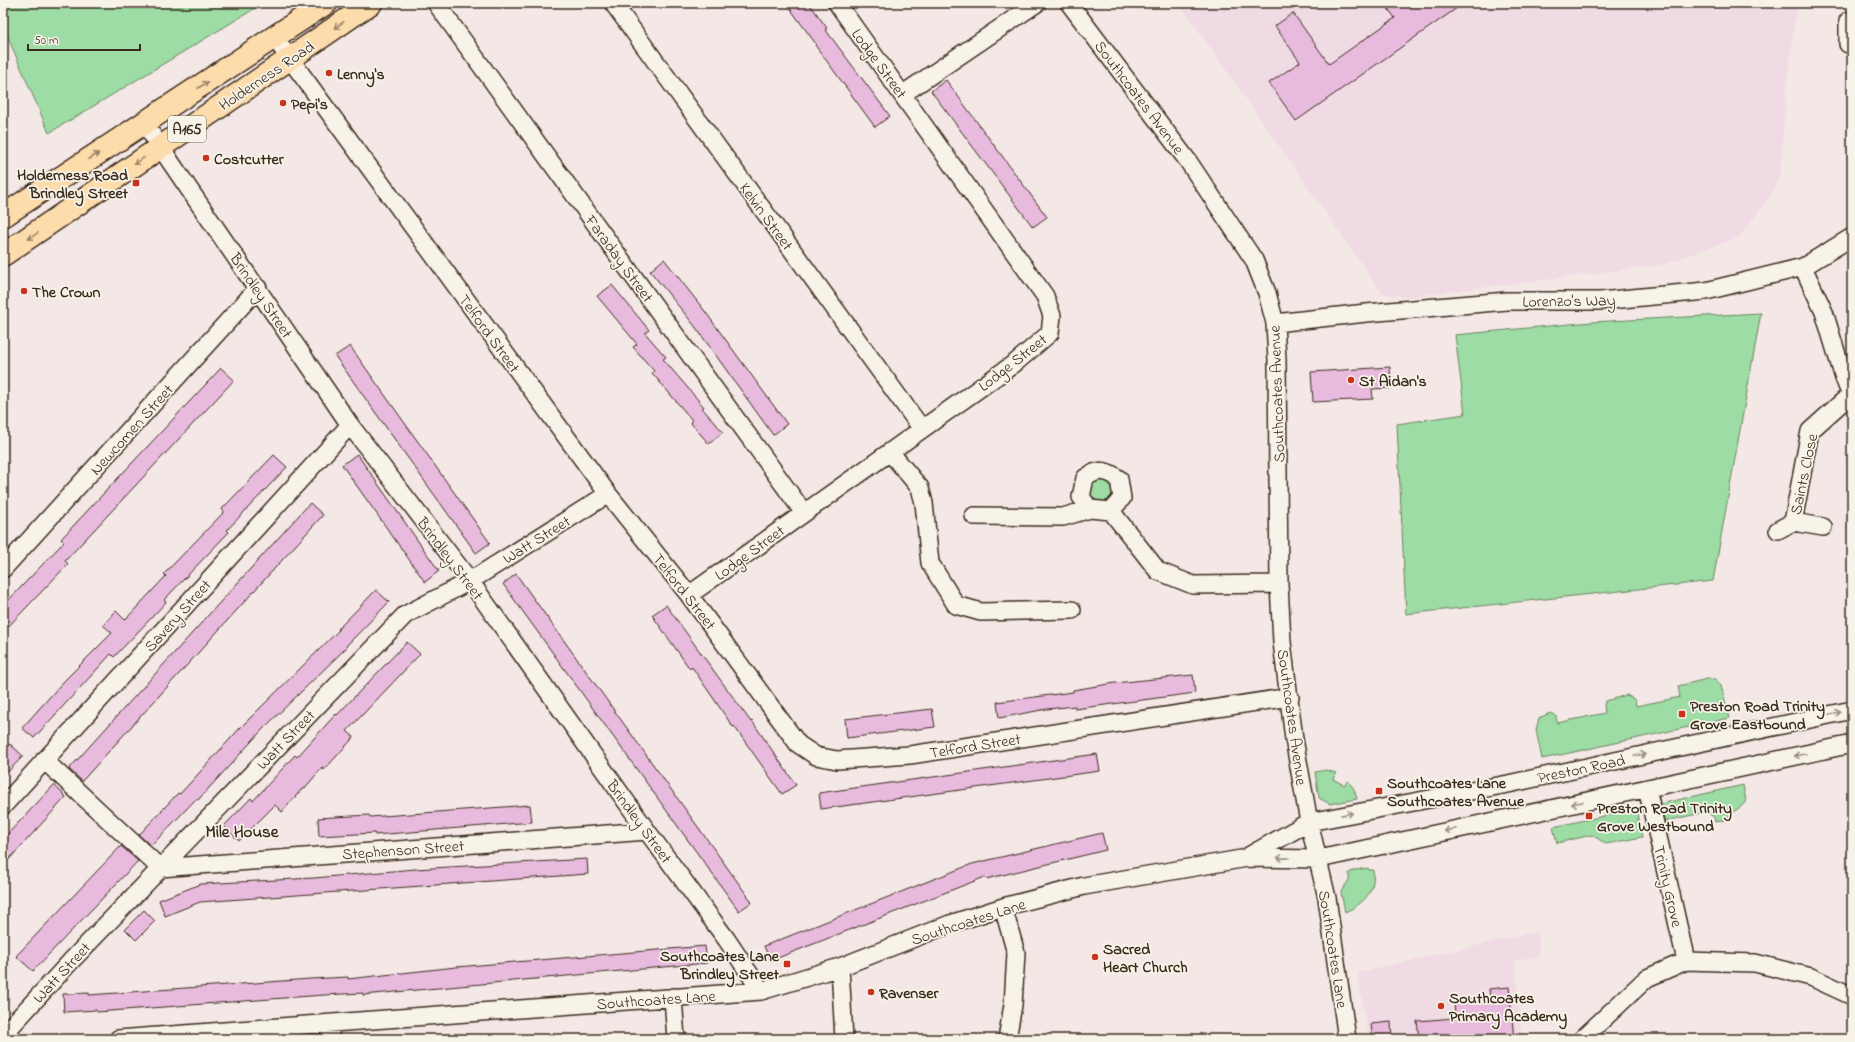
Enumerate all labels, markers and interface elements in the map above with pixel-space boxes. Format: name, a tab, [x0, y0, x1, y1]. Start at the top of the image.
one-way arrow	[334, 21, 345, 29]
street label: Lodge Street	[845, 24, 913, 105]
scale bar	[28, 26, 140, 52]
text: 50 m	[34, 32, 58, 50]
street label: Holderness Road	[214, 36, 320, 118]
street label: Southcoates Avenue	[1088, 36, 1190, 161]
place label: Lenny's	[337, 63, 385, 88]
marker: Lenny's	[324, 68, 334, 78]
one-way arrow	[197, 80, 209, 88]
place label: Pepi's	[291, 93, 328, 117]
marker: Pepi's	[278, 98, 288, 108]
road number: A165	[168, 116, 206, 142]
place label: Costcutter	[214, 148, 285, 172]
one-way arrow	[88, 152, 99, 160]
marker: Costcutter	[201, 153, 211, 163]
one-way arrow	[134, 157, 145, 166]
place label: Holderness Road Brindley Street	[17, 164, 129, 207]
marker: Holderness Road Brindley Street	[131, 178, 141, 188]
street label: Kelvin Street	[732, 178, 799, 257]
street label: Faraday Street	[578, 209, 659, 309]
one-way arrow	[27, 232, 38, 240]
street label: Brindley Street	[222, 248, 298, 344]
place label: The Crown	[32, 281, 100, 305]
marker: The Crown	[19, 286, 29, 296]
street label: Lorenzo's Way	[1522, 289, 1616, 315]
street label: Telford Street	[452, 290, 526, 379]
street label: Southcoates Avenue	[1264, 324, 1292, 463]
street label: Lodge Street	[974, 329, 1053, 398]
place label: St Aidan's	[1359, 370, 1427, 394]
marker: St Aidan's	[1346, 375, 1356, 385]
street label: Newcomen Street	[85, 379, 180, 481]
street label: Saints Close	[1785, 431, 1825, 517]
street label: Watt Street	[498, 510, 576, 571]
street label: Brindley Street	[410, 512, 489, 606]
street label: Lodge Street	[710, 519, 791, 587]
street label: Telford Street	[646, 549, 722, 636]
street label: Savery Street	[139, 574, 218, 658]
street label: Southcoates Avenue	[1270, 648, 1313, 788]
place label: Preston Road Trinity Grove Eastbound	[1690, 695, 1825, 737]
street label: Watt Street	[251, 704, 322, 776]
marker: Preston Road Trinity Grove Eastbound	[1677, 709, 1687, 719]
one-way arrow	[1828, 709, 1841, 717]
street label: Telford Street	[928, 728, 1023, 766]
street label: Preston Road	[1535, 749, 1627, 791]
one-way arrow	[1633, 751, 1646, 759]
one-way arrow	[1794, 751, 1807, 759]
place label: Southcoates Lane Southcoates Avenue	[1387, 772, 1525, 814]
street label: Brindley Street	[599, 774, 677, 870]
marker: Southcoates Lane Southcoates Avenue	[1374, 786, 1384, 796]
place label: Preston Road Trinity Grove Westbound	[1597, 797, 1732, 839]
one-way arrow	[1571, 799, 1584, 807]
one-way arrow	[1341, 810, 1354, 818]
marker: Preston Road Trinity Grove Westbound	[1584, 811, 1594, 821]
district label: Mile House	[206, 820, 280, 845]
one-way arrow	[1444, 827, 1457, 835]
street label: Stephenson Street	[341, 835, 466, 867]
street label: Trinity Grove	[1646, 843, 1688, 930]
one-way arrow	[1277, 855, 1290, 862]
street label: Southcoates Lane	[1311, 889, 1353, 1011]
street label: Southcoates Lane	[908, 893, 1030, 953]
street label: Watt Street	[28, 937, 98, 1009]
place label: Sacred Heart Church	[1103, 938, 1188, 980]
place label: Southcoates Lane Brindley Street	[660, 945, 780, 988]
marker: Sacred Heart Church	[1090, 952, 1100, 962]
marker: Southcoates Lane Brindley Street	[782, 959, 792, 969]
place label: Ravenser	[878, 982, 940, 1006]
street label: Southcoates Lane	[596, 985, 717, 1017]
marker: Ravenser	[866, 987, 876, 997]
place label: Southcoates Primary Academy	[1449, 987, 1567, 1030]
marker: Southcoates Primary Academy	[1436, 1001, 1446, 1011]

